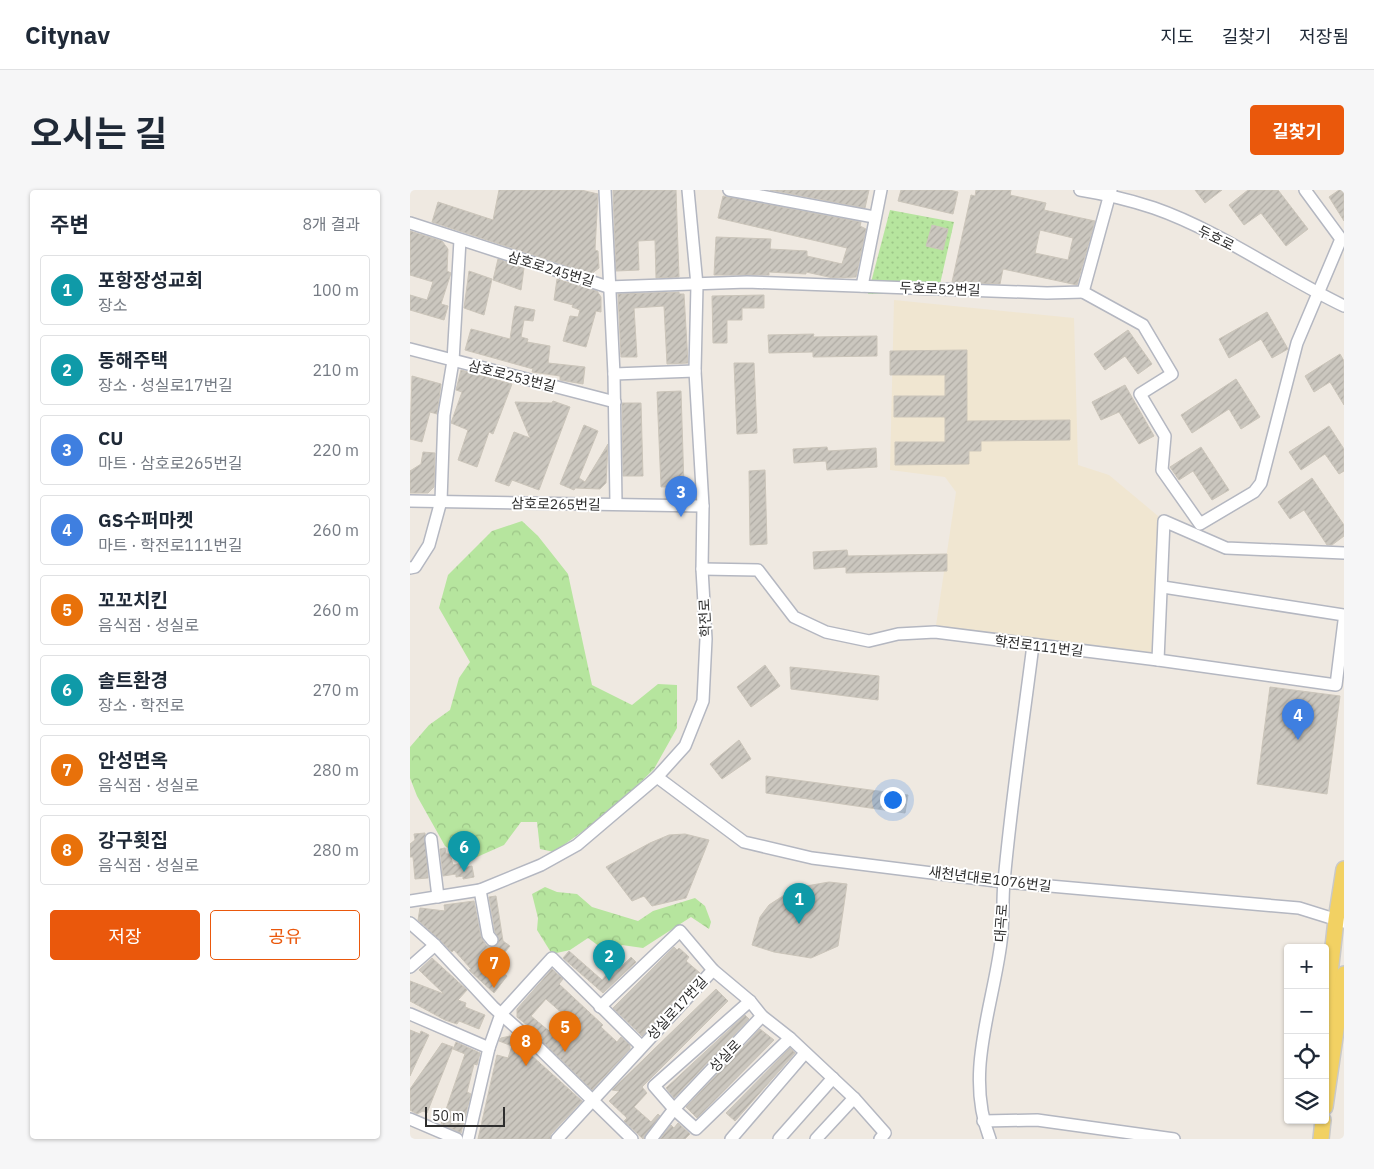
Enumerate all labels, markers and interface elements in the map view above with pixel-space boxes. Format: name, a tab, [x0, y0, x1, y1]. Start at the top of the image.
text: Citynav	[25, 19, 110, 51]
text: 지도	[1161, 25, 1194, 48]
text: 길찾기	[1222, 25, 1271, 48]
text: 저장됨	[1299, 25, 1349, 48]
button: 길찾기	[1250, 105, 1344, 155]
text: 오시는 길	[30, 110, 167, 156]
text: 주변	[50, 210, 89, 238]
text: 8개 결과	[302, 214, 360, 234]
street label: 두호로	[1195, 221, 1237, 255]
street label: 삼호로245번길	[506, 247, 596, 291]
text: 포항장성교회	[98, 268, 203, 292]
street label: 두호로52번길	[899, 279, 981, 299]
text: 1	[62, 280, 72, 300]
text: 100 m	[312, 280, 359, 300]
text: 장소	[98, 295, 127, 315]
text: 동해주택	[98, 348, 168, 372]
street label: 삼호로253번길	[466, 356, 558, 396]
text: 2	[62, 360, 72, 380]
text: 210 m	[312, 360, 359, 380]
text: 장소 · 성실로17번길	[98, 375, 233, 395]
text: CU	[98, 426, 124, 450]
text: 3	[62, 440, 72, 460]
text: 220 m	[312, 440, 359, 460]
text: 마트 · 삼호로265번길	[98, 453, 243, 473]
pin: 3	[665, 476, 697, 517]
street label: 삼호로265번길	[511, 494, 601, 514]
text: GS수퍼마켓	[98, 508, 193, 532]
text: 4	[62, 520, 72, 540]
text: 260 m	[312, 520, 359, 540]
text: 마트 · 학전로111번길	[98, 535, 243, 555]
text: 꼬꼬치킨	[98, 588, 168, 612]
street label: 학전로	[695, 598, 715, 638]
text: 5	[62, 600, 72, 620]
text: 260 m	[312, 600, 359, 620]
text: 음식점 · 성실로	[98, 615, 199, 635]
street label: 학전로111번길	[993, 632, 1085, 660]
text: 솔트환경	[98, 668, 168, 692]
text: 6	[62, 680, 72, 700]
text: 270 m	[312, 680, 359, 700]
text: 장소 · 학전로	[98, 695, 184, 715]
pin: 4	[1282, 699, 1314, 740]
text: 안성면옥	[98, 748, 168, 772]
text: 7	[62, 760, 72, 780]
text: 280 m	[312, 760, 359, 780]
text: 음식점 · 성실로	[98, 775, 199, 795]
your location	[880, 787, 906, 813]
text: 강구횟집	[98, 828, 168, 852]
pin: 6	[448, 831, 480, 872]
text: 8	[62, 840, 72, 860]
text: 280 m	[312, 840, 359, 860]
text: 음식점 · 성실로	[98, 855, 199, 875]
street label: 새천년대로1076번길	[927, 863, 1053, 895]
pin: 1	[783, 883, 815, 924]
street label: 대곡로	[991, 903, 1011, 943]
button: 저장	[50, 910, 200, 960]
button: 공유	[210, 910, 360, 960]
pin: 2	[593, 940, 625, 981]
map controls	[1284, 944, 1329, 1124]
button: +	[1284, 944, 1329, 989]
pin: 7	[478, 947, 510, 988]
street label: 성실로17번길	[643, 972, 711, 1044]
button: −	[1284, 989, 1329, 1034]
pin: 5	[549, 1011, 581, 1052]
pin: 8	[510, 1025, 542, 1066]
button: locate	[1284, 1034, 1329, 1079]
street label: 성실로	[705, 1036, 745, 1076]
button: layers	[1284, 1079, 1329, 1124]
scale bar	[425, 1104, 505, 1127]
text: 50 m	[432, 1107, 464, 1125]

